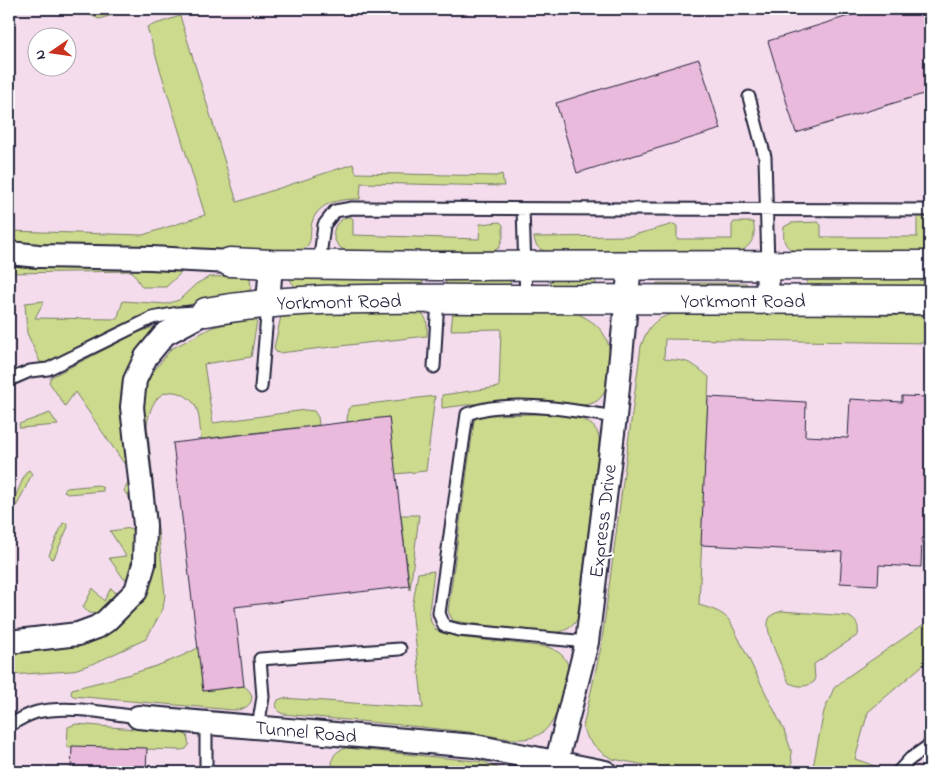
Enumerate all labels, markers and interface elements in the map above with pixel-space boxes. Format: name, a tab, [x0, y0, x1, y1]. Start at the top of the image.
north arrow	[28, 28, 78, 78]
text: N	[30, 48, 52, 62]
street label: Yorkmont Road	[276, 288, 402, 319]
street label: Yorkmont Road	[681, 288, 805, 317]
street label: Express Drive	[583, 463, 626, 580]
street label: Tunnel Road	[254, 715, 358, 752]

